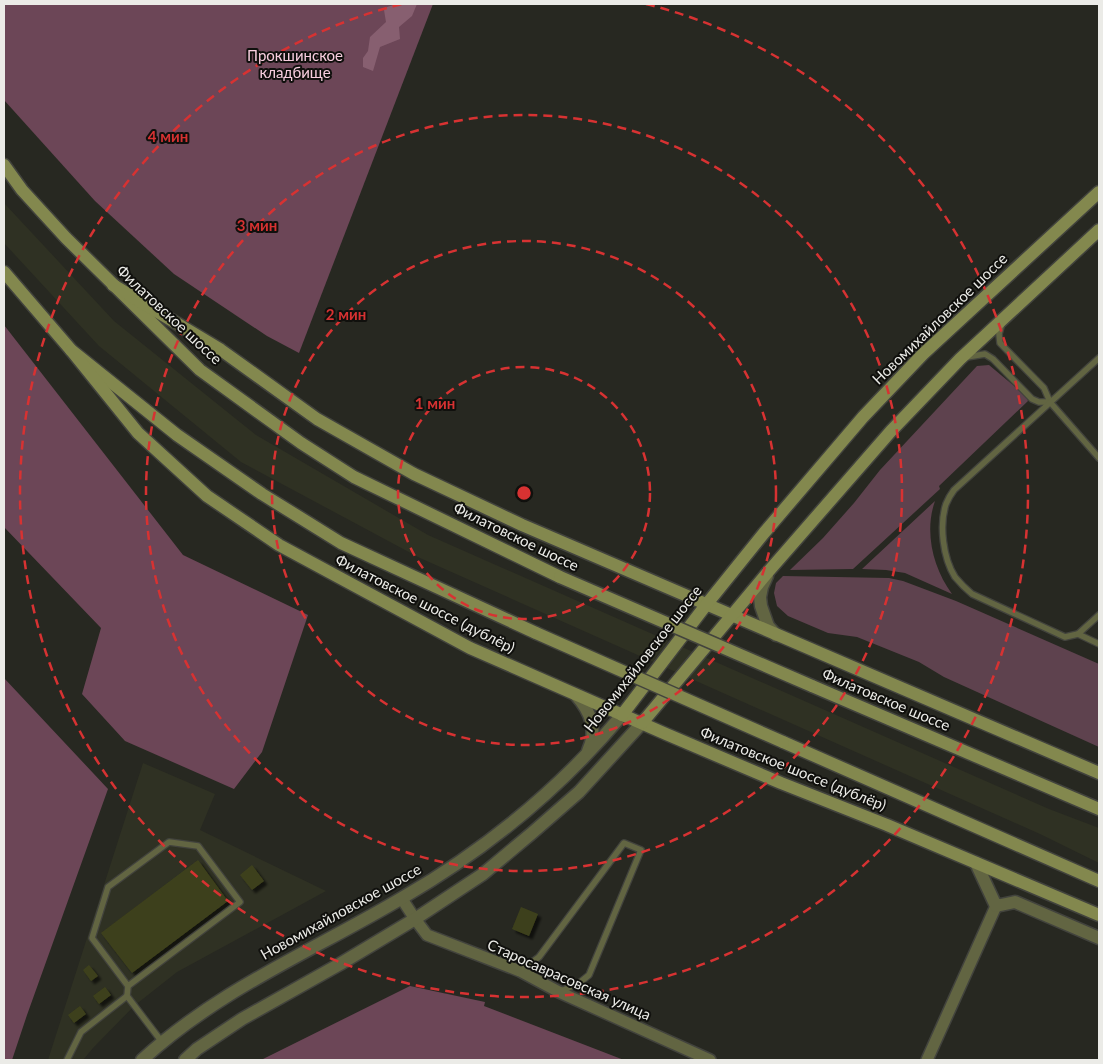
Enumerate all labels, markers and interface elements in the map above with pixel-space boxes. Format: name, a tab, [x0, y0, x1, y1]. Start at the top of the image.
park label: Прокшинское кладбище	[247, 46, 343, 81]
text: 4 мин	[148, 127, 188, 145]
text: 3 мин	[237, 216, 277, 234]
street label: Новомихайловское шоссе	[868, 249, 1011, 388]
street label: Филатовское шоссе	[113, 261, 226, 368]
text: 2 мин	[326, 305, 366, 323]
text: 1 мин	[415, 394, 455, 412]
centre of rings	[515, 484, 533, 502]
street label: Филатовское шоссе	[451, 498, 582, 574]
street label: Филатовское шоссе (дублёр)	[333, 550, 518, 656]
street label: Новомихайловское шоссе	[579, 582, 705, 735]
street label: Филатовское шоссе	[820, 664, 953, 734]
street label: Филатовское шоссе (дублёр)	[698, 722, 889, 814]
street label: Новомихайловское шоссе	[257, 859, 424, 963]
street label: Старосаврасовская улица	[485, 935, 654, 1023]

